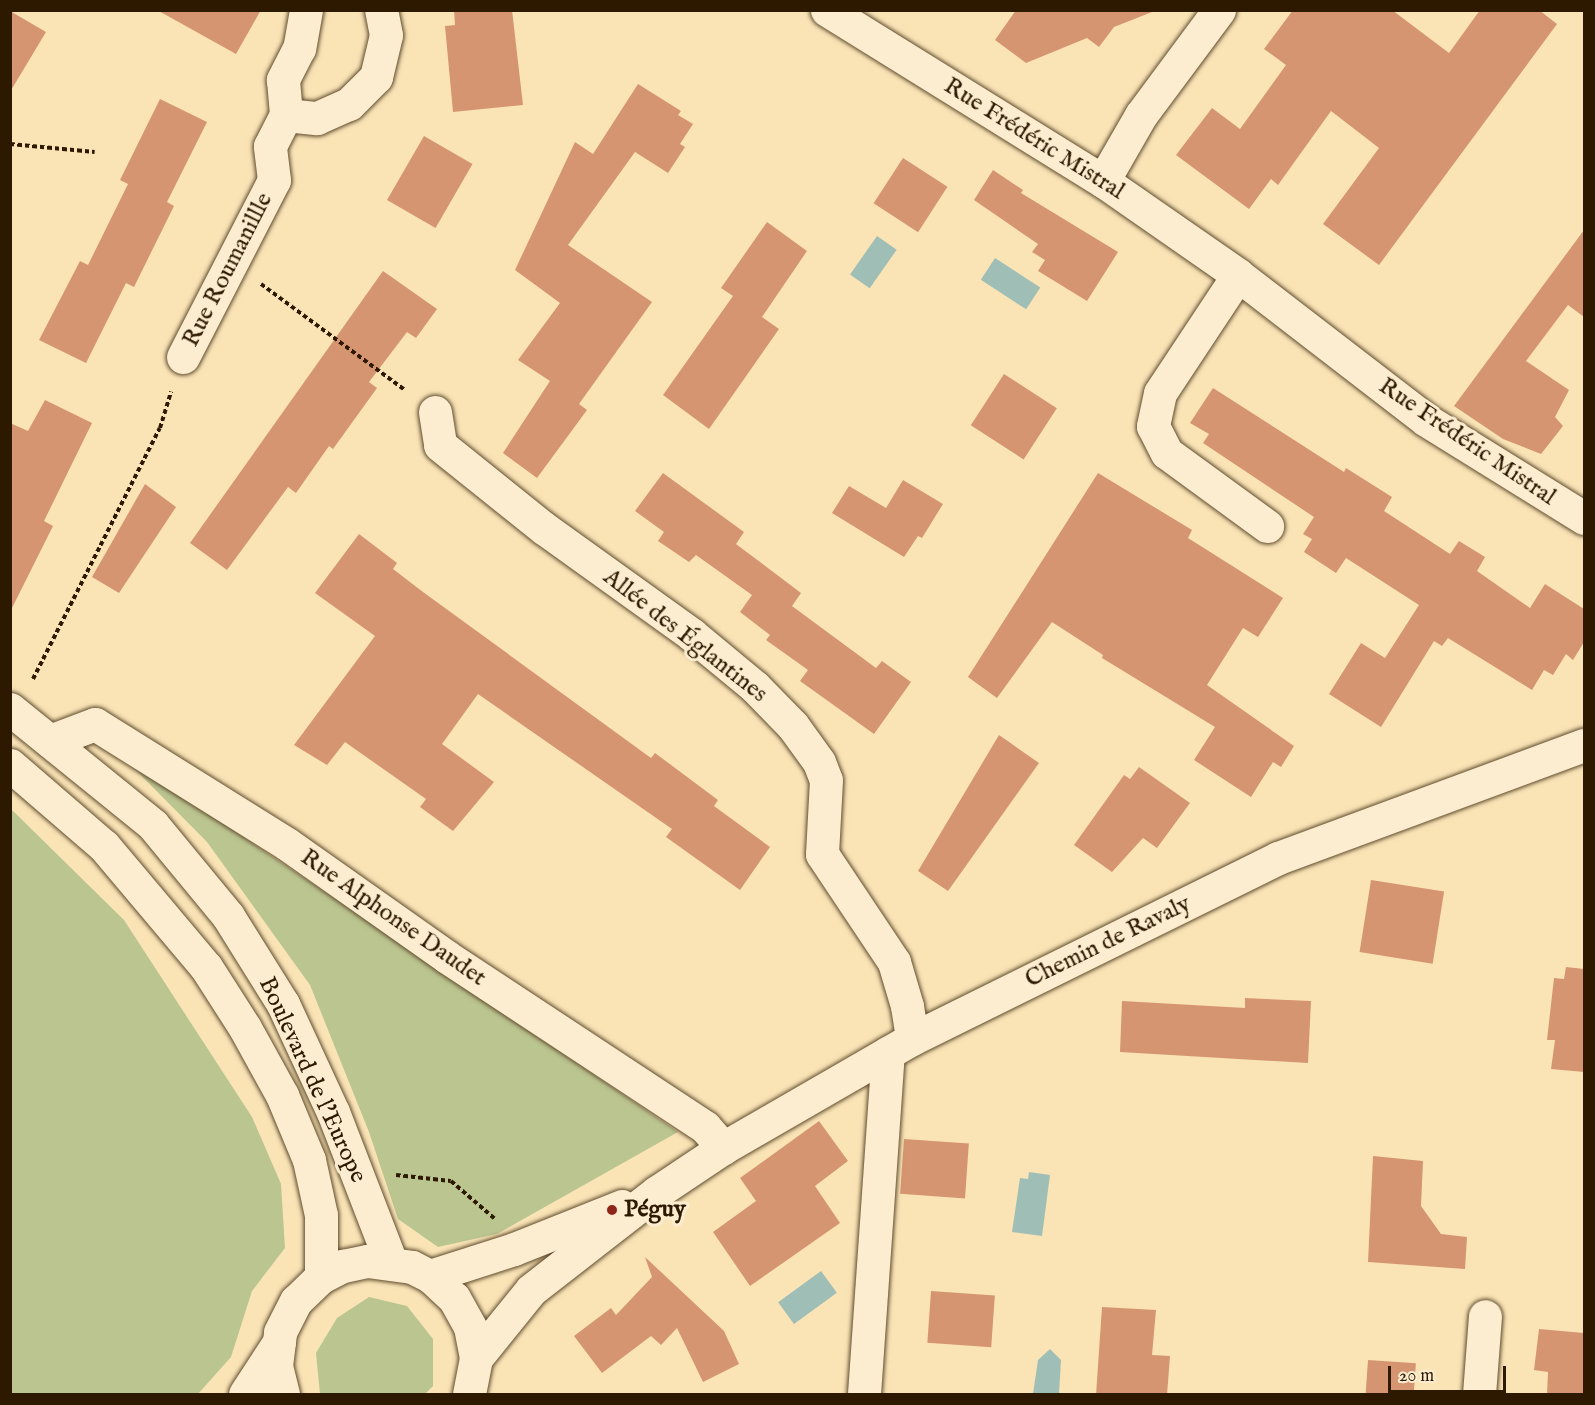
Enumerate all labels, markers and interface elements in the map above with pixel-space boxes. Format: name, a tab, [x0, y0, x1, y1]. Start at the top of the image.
street label: Rue Frédéric Mistral	[938, 72, 1130, 206]
street label: Rue Roumanillle	[177, 188, 279, 352]
street label: Rue Frédéric Mistral	[1373, 372, 1561, 512]
street label: Allée des Églantines	[597, 563, 773, 709]
street label: Rue Alphonse Daudet	[295, 843, 491, 993]
street label: Chemin de Ravaly	[1021, 890, 1195, 994]
street label: Boulevard de l'Europe	[252, 973, 372, 1187]
place label: Péguy	[624, 1196, 686, 1224]
marker: Péguy	[605, 1203, 619, 1217]
scale bar	[1391, 1354, 1510, 1392]
text: 20 m	[1399, 1365, 1434, 1388]

